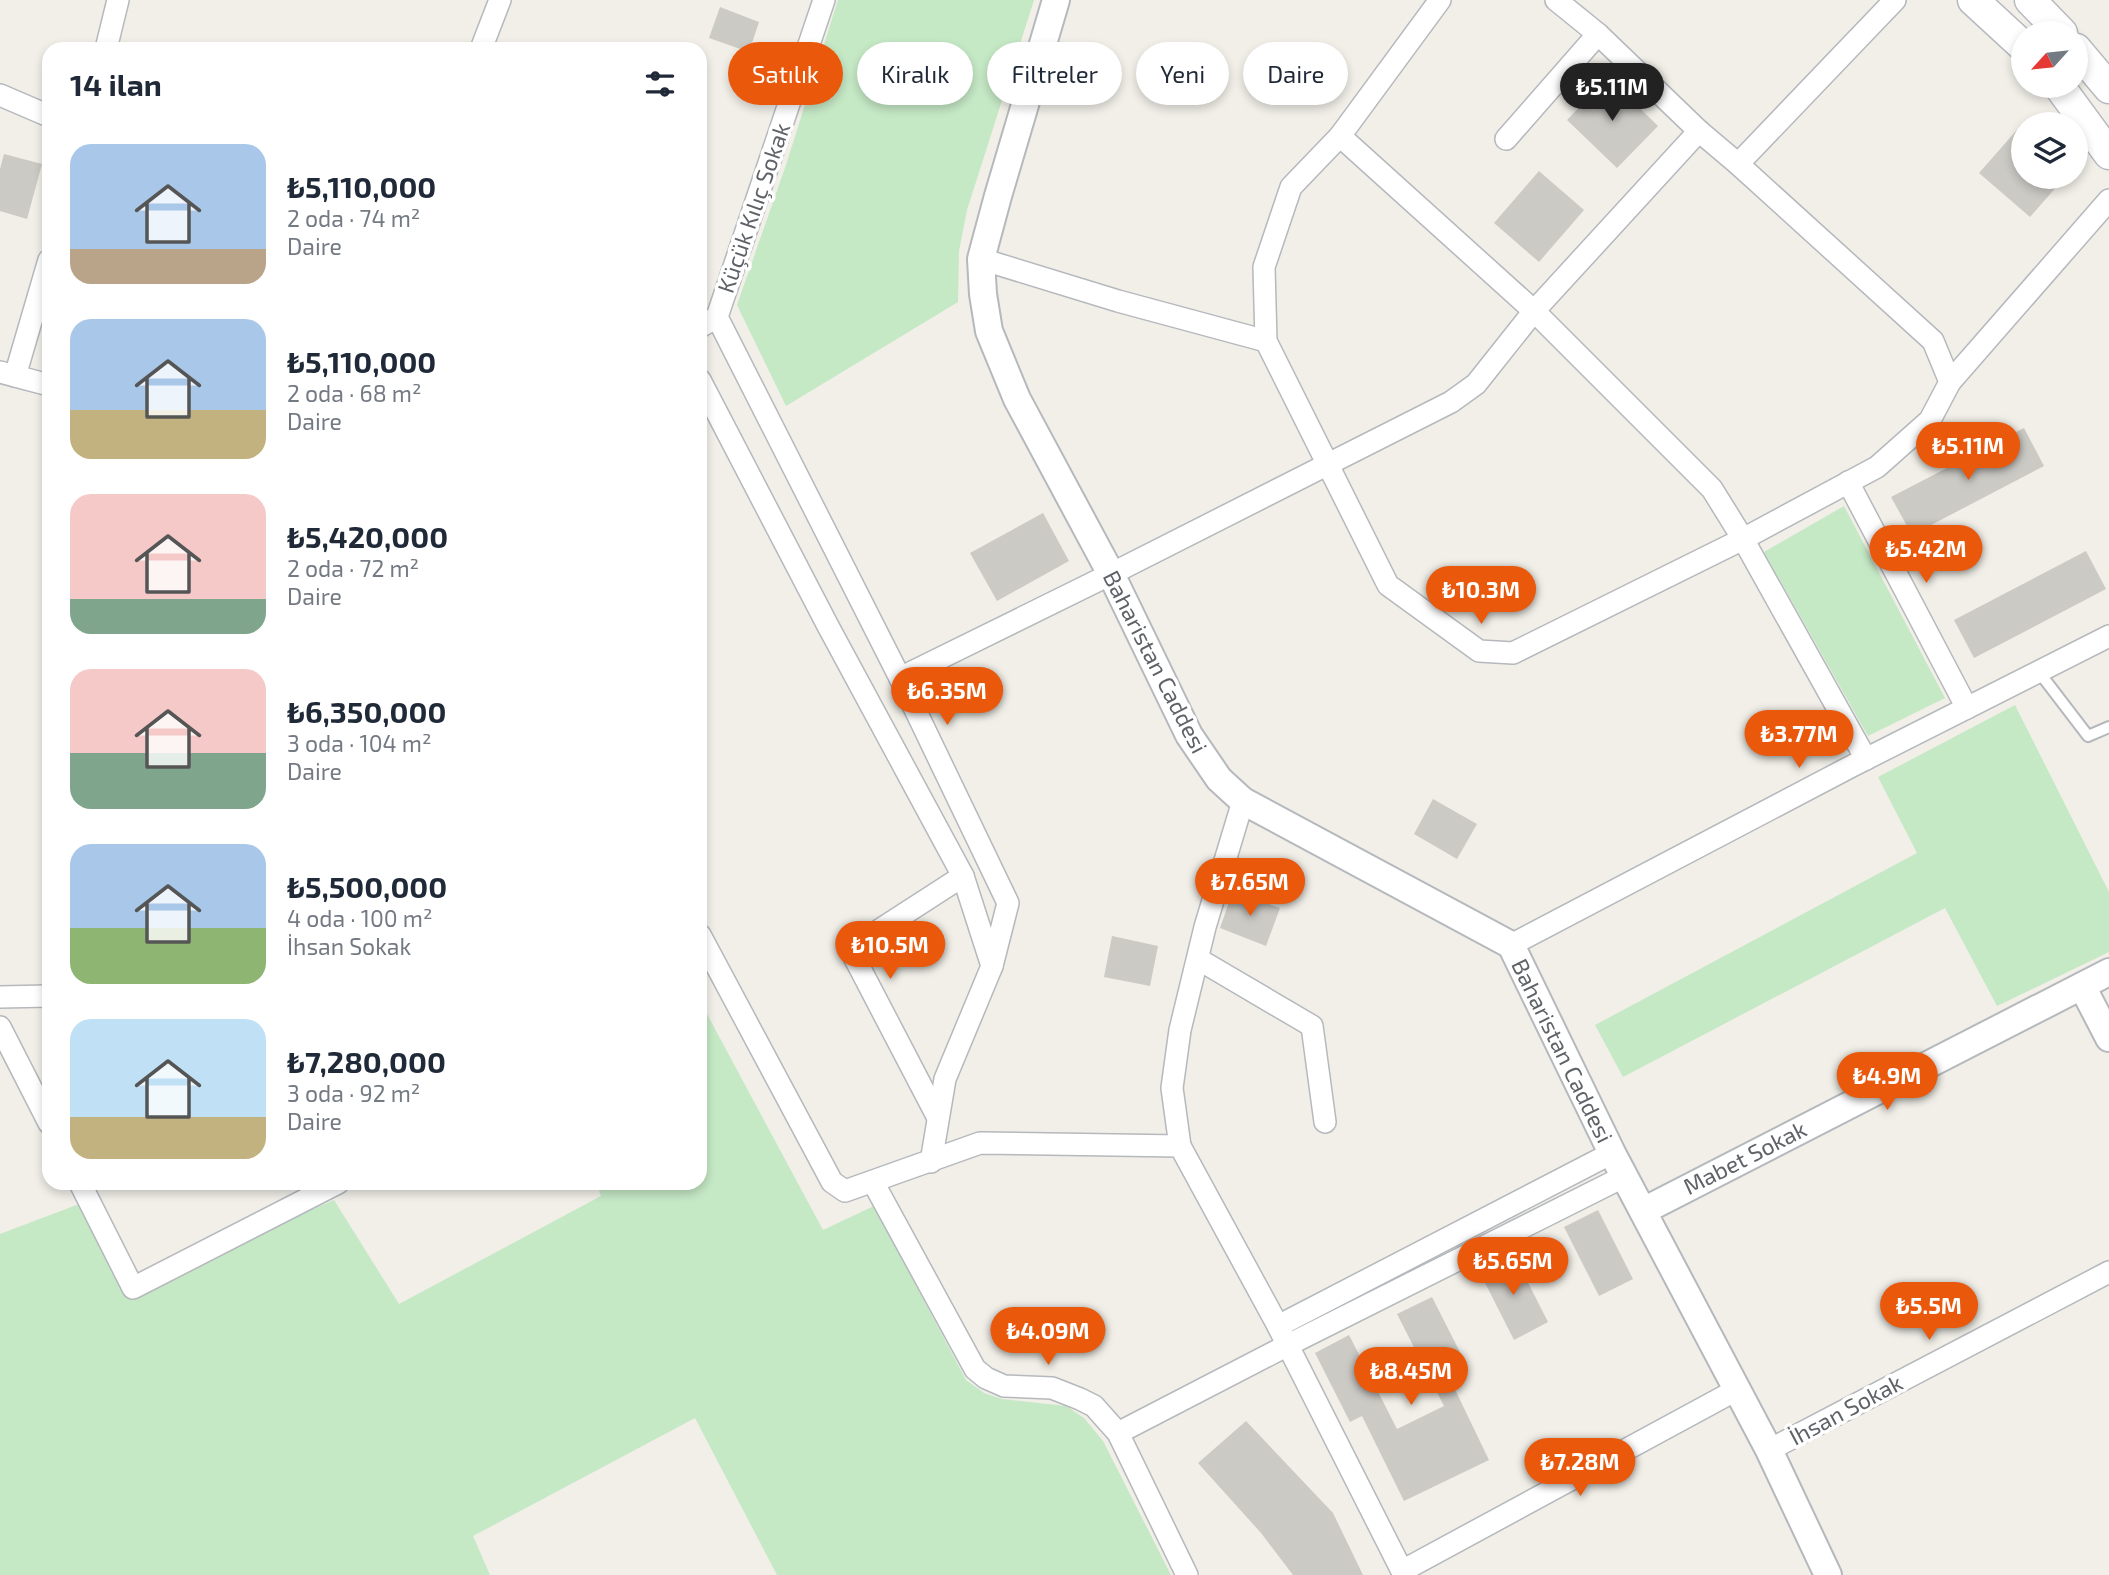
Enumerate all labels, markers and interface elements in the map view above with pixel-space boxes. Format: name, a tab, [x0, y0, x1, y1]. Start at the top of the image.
north arrow	[2011, 21, 2088, 98]
map controls	[2011, 21, 2088, 189]
chip: Satılık	[728, 42, 843, 105]
chip: Kiralık	[857, 42, 973, 105]
chip: Filtreler	[987, 42, 1122, 105]
chip: Yeni	[1136, 42, 1229, 105]
chip: Daire	[1243, 42, 1348, 105]
pin: ₺5.11M	[1555, 64, 1669, 123]
icon: filters	[641, 65, 679, 103]
text: 14 ilan	[70, 66, 162, 102]
text: ₺5.11M	[1576, 72, 1648, 100]
button: layers	[2011, 112, 2088, 189]
street label: Küçük Kılıç Sokak	[711, 119, 796, 297]
text: ₺5,110,000	[287, 168, 436, 204]
icon: home	[126, 172, 210, 256]
text: 2 oda · 74 m²	[287, 204, 420, 232]
text: Daire	[287, 232, 342, 260]
text: ₺5,110,000	[287, 343, 436, 379]
icon: home	[126, 347, 210, 431]
text: 2 oda · 68 m²	[287, 379, 422, 407]
text: Daire	[287, 407, 342, 435]
pin: ₺5.11M	[1911, 422, 2025, 482]
text: ₺5.11M	[1932, 431, 2004, 459]
text: ₺5,420,000	[287, 518, 448, 554]
icon: home	[126, 522, 210, 606]
pin: ₺5.42M	[1869, 526, 1983, 585]
text: ₺5.42M	[1886, 534, 1966, 562]
text: 2 oda · 72 m²	[287, 554, 419, 582]
street label: Baharistan Caddesi	[1098, 566, 1214, 758]
pin: ₺10.3M	[1424, 566, 1538, 626]
text: ₺10.3M	[1442, 575, 1520, 603]
text: Daire	[287, 582, 342, 610]
pin: ₺6.35M	[890, 668, 1004, 727]
text: ₺6.35M	[907, 676, 987, 704]
text: ₺6,350,000	[287, 693, 446, 729]
icon: home	[126, 697, 210, 781]
pin: ₺3.77M	[1742, 710, 1856, 770]
text: ₺3.77M	[1761, 719, 1837, 747]
text: 3 oda · 104 m²	[287, 729, 431, 757]
text: Daire	[287, 757, 342, 785]
pin: ₺7.65M	[1193, 858, 1307, 918]
text: ₺7.65M	[1211, 867, 1289, 895]
text: ₺5,500,000	[287, 868, 447, 904]
icon: home	[126, 872, 210, 956]
text: 4 oda · 100 m²	[287, 904, 433, 932]
pin: ₺10.5M	[833, 922, 947, 981]
text: ₺10.5M	[851, 930, 929, 958]
text: İhsan Sokak	[287, 932, 411, 960]
street label: Baharistan Caddesi	[1506, 954, 1620, 1147]
text: ₺7,280,000	[287, 1043, 446, 1079]
icon: home	[126, 1047, 210, 1131]
pin: ₺4.9M	[1838, 1052, 1936, 1112]
text: ₺4.9M	[1853, 1061, 1921, 1089]
text: 3 oda · 92 m²	[287, 1079, 420, 1107]
text: Daire	[287, 1107, 342, 1135]
street label: Mabet Sokak	[1678, 1114, 1811, 1200]
pin: ₺5.65M	[1456, 1238, 1570, 1297]
text: ₺5.65M	[1473, 1246, 1553, 1274]
pin: ₺5.5M	[1880, 1282, 1978, 1342]
text: ₺5.5M	[1896, 1291, 1962, 1319]
pin: ₺4.09M	[991, 1308, 1105, 1367]
text: ₺4.09M	[1006, 1316, 1090, 1344]
pin: ₺8.45M	[1354, 1348, 1468, 1407]
text: ₺8.45M	[1370, 1356, 1452, 1384]
street label: İhsan Sokak	[1784, 1367, 1907, 1451]
pin: ₺7.28M	[1523, 1438, 1637, 1498]
text: ₺7.28M	[1540, 1447, 1620, 1475]

